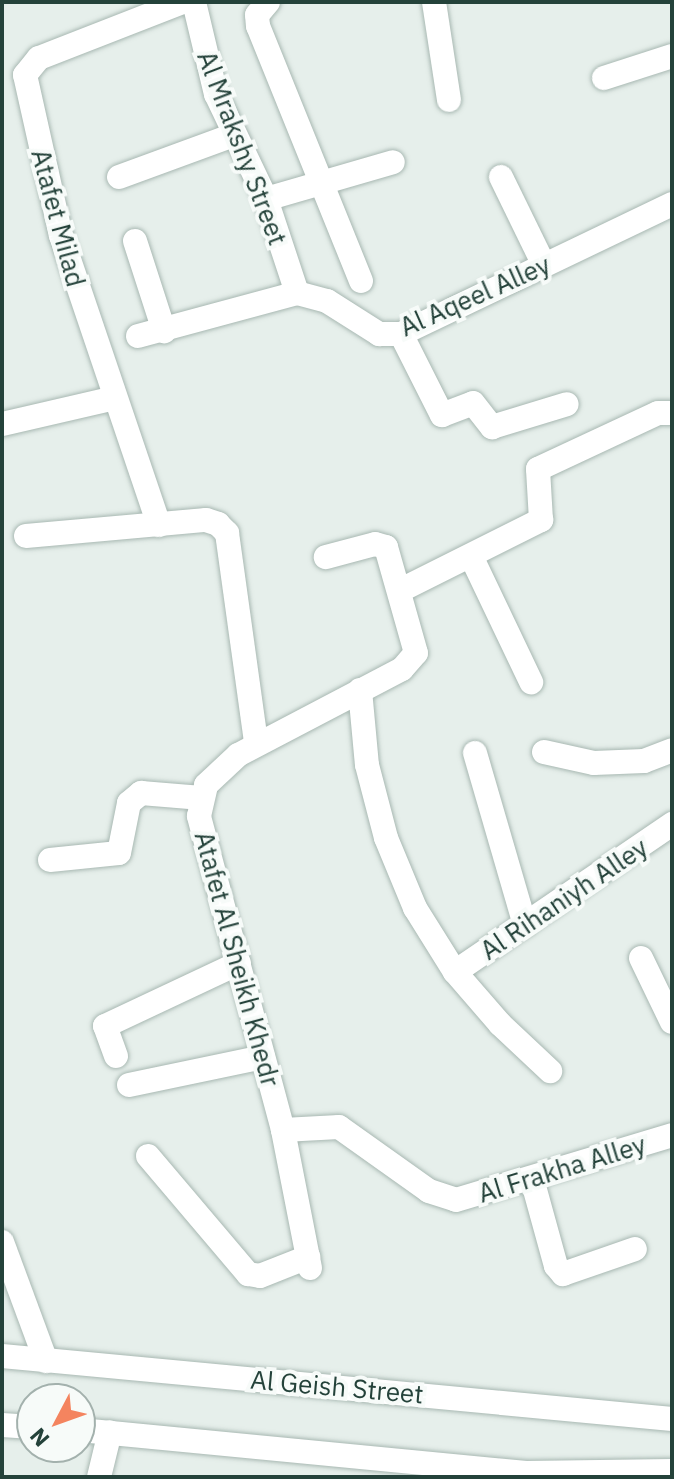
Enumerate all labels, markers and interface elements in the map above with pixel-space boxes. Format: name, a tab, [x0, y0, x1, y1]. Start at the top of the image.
street label: Al Mrakshy Street	[191, 47, 293, 249]
street label: Atafet Milad	[25, 146, 91, 290]
street label: Al Aqeel Alley	[395, 249, 555, 343]
street label: Atafet Al Sheikh Khedr	[188, 828, 286, 1090]
street label: Al Rihaniyh Alley	[475, 832, 653, 966]
street label: Al Frakha Alley	[474, 1129, 650, 1209]
street label: Al Geish Street	[249, 1364, 425, 1410]
north arrow	[16, 1383, 96, 1463]
text: N	[23, 1422, 55, 1453]

